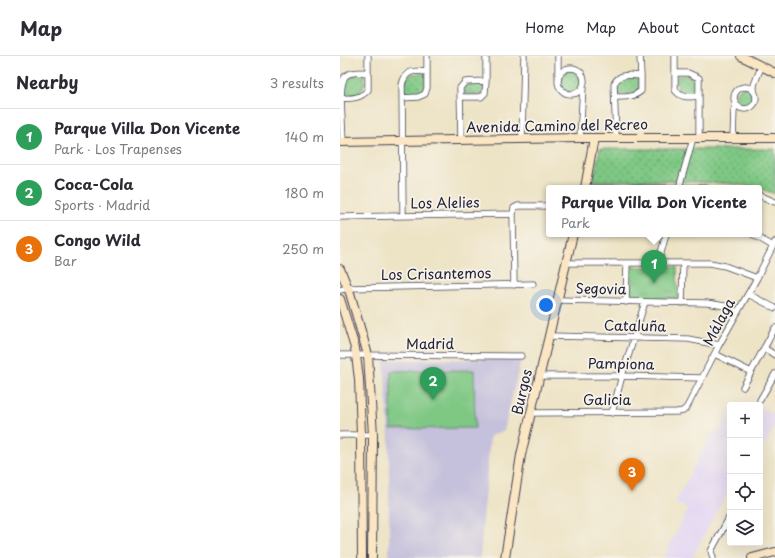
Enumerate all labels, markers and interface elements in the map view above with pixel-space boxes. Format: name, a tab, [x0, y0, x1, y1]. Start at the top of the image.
text: Map	[20, 14, 62, 42]
text: Home	[525, 17, 564, 38]
text: Map	[586, 17, 616, 38]
text: About	[638, 17, 679, 38]
text: Contact	[701, 17, 755, 38]
text: Nearby	[16, 69, 78, 95]
text: 3 results	[270, 73, 324, 92]
street label: Avenida Camino del Recreo	[466, 113, 648, 138]
text: Parque Villa Don Vicente	[54, 116, 240, 139]
text: 1	[26, 127, 32, 146]
text: 140 m	[285, 127, 324, 146]
text: Park · Los Trapenses	[54, 139, 182, 158]
text: Coca-Cola	[54, 172, 134, 195]
text: 2	[24, 183, 34, 202]
text: 180 m	[285, 183, 324, 202]
popup	[546, 185, 762, 237]
text: Parque Villa Don Vicente	[561, 190, 747, 213]
street label: Los Alelies	[410, 191, 480, 214]
text: Sports · Madrid	[54, 195, 150, 214]
text: Park	[561, 213, 590, 232]
text: Congo Wild	[54, 228, 141, 251]
text: 3	[25, 239, 33, 258]
text: 250 m	[282, 239, 324, 258]
pin: 1	[641, 250, 667, 283]
text: Bar	[54, 251, 77, 270]
street label: Los Crisantemos	[381, 262, 491, 285]
street label: Segovia	[575, 278, 627, 299]
street label: Málaga	[697, 294, 740, 349]
your location	[536, 295, 556, 315]
street label: Cataluña	[604, 314, 667, 337]
street label: Madrid	[406, 333, 454, 354]
street label: Pampiona	[588, 352, 655, 375]
pin: 2	[420, 367, 446, 400]
street label: Burgos	[506, 367, 537, 417]
street label: Galicia	[583, 389, 631, 410]
map controls	[727, 402, 763, 546]
button: +	[727, 402, 763, 438]
button: −	[727, 438, 763, 474]
pin: 3	[619, 458, 645, 491]
button: locate	[727, 474, 763, 510]
button: layers	[727, 510, 763, 546]

